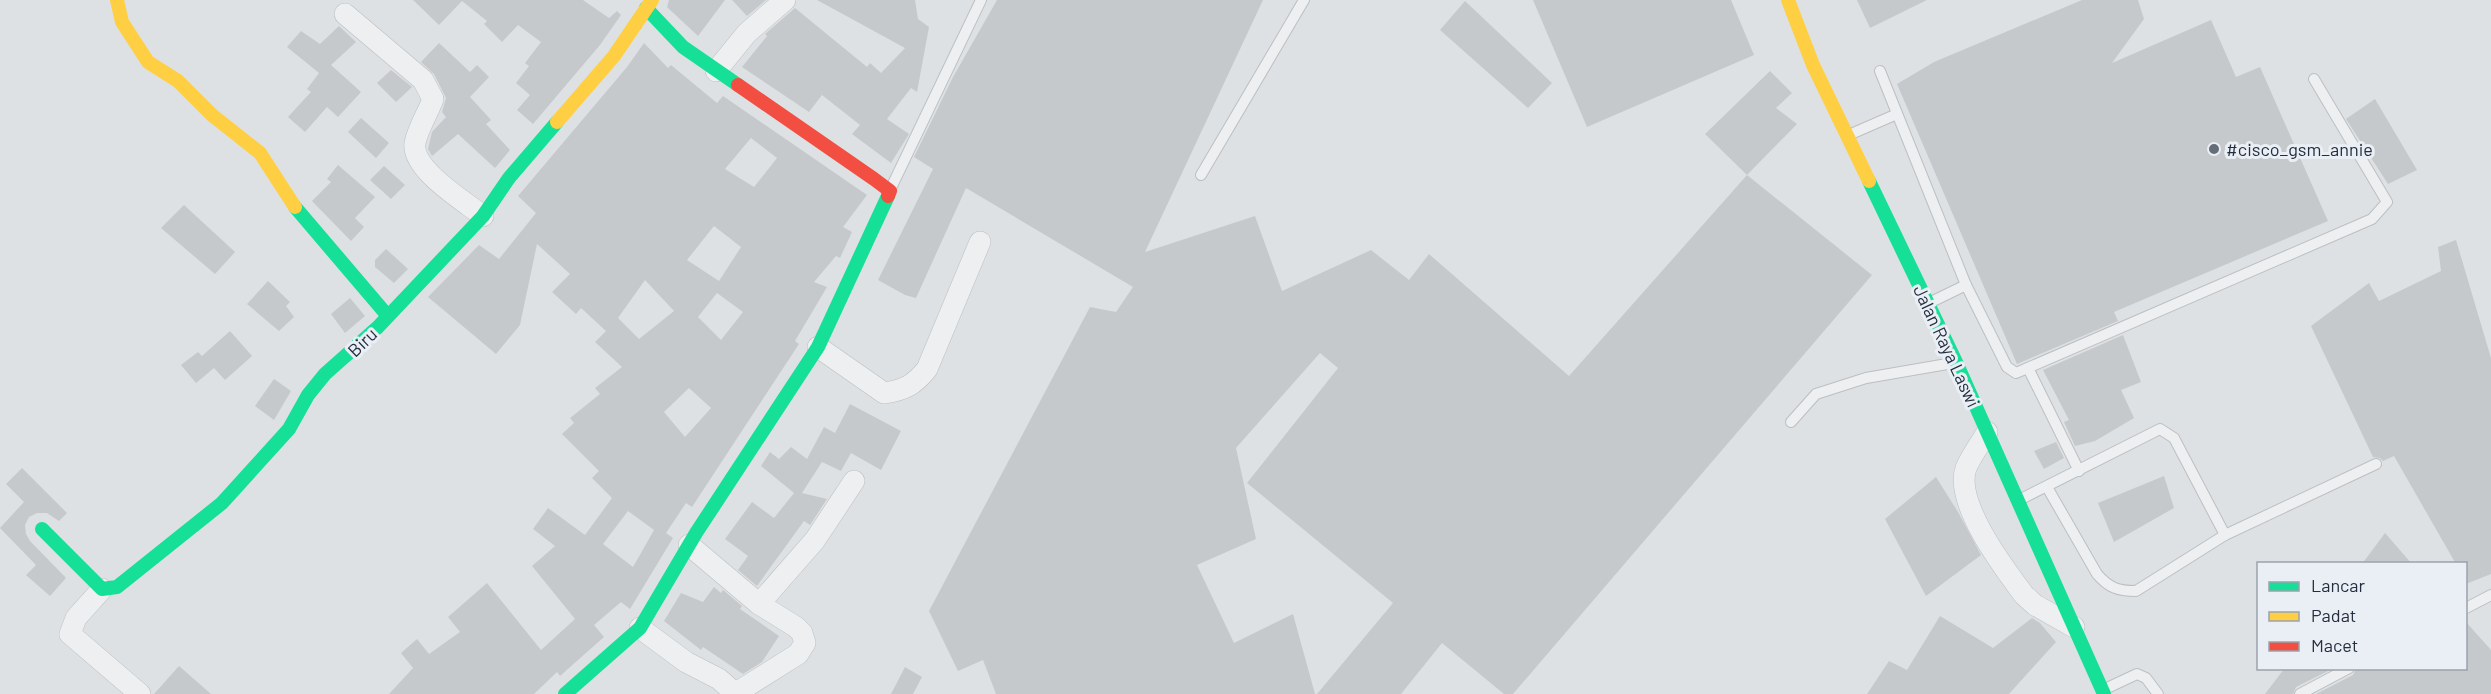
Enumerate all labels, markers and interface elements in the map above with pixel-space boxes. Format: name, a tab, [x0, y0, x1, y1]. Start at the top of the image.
place label: #cisco_gsm_annie	[2226, 138, 2373, 160]
marker: #cisco_gsm_annie	[2207, 142, 2221, 156]
street label: Jalan Raya Laswi	[1909, 281, 1985, 411]
street label: Biru	[343, 323, 381, 361]
legend	[2257, 562, 2467, 670]
text: Lancar	[2311, 574, 2366, 596]
text: Padat	[2311, 604, 2356, 626]
text: Macet	[2311, 634, 2358, 656]

